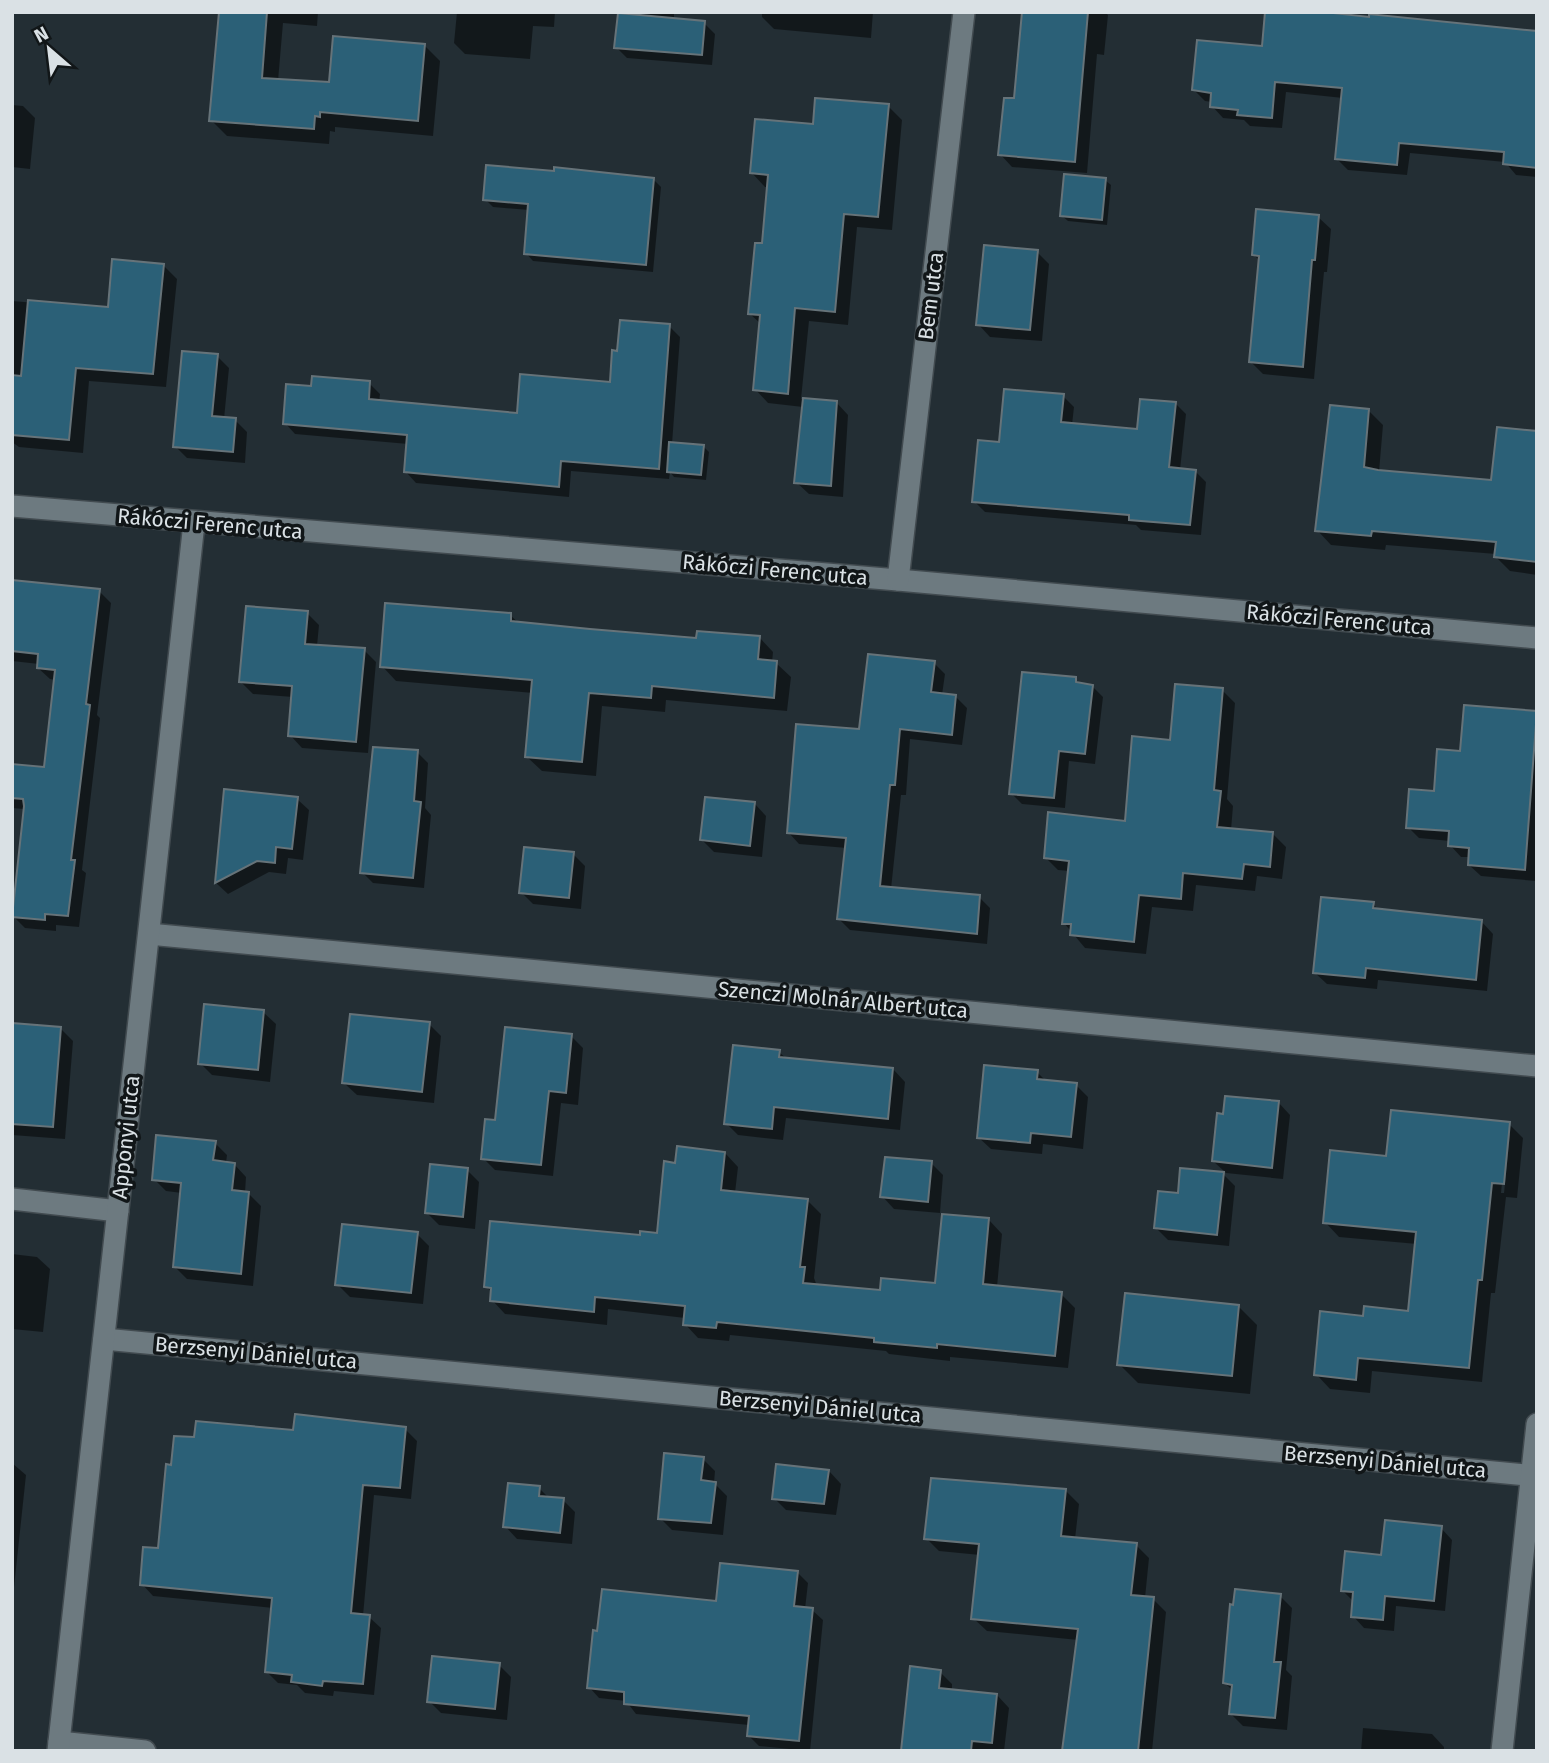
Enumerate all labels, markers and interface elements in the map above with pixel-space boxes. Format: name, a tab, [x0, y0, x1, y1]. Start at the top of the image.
north arrow	[14, 14, 84, 84]
text: N	[30, 21, 52, 48]
street label: Bem utca	[913, 250, 949, 342]
street label: Rákóczi Ferenc utca	[116, 503, 304, 545]
street label: Rákóczi Ferenc utca	[681, 549, 869, 591]
street label: Rákóczi Ferenc utca	[1245, 599, 1433, 641]
street label: Szenczi Molnár Albert utca	[717, 976, 969, 1024]
street label: Apponyi utca	[107, 1074, 145, 1200]
street label: Berzsenyi Dániel utca	[154, 1331, 358, 1375]
street label: Berzsenyi Dániel utca	[718, 1385, 922, 1429]
street label: Berzsenyi Dániel utca	[1283, 1440, 1487, 1484]

